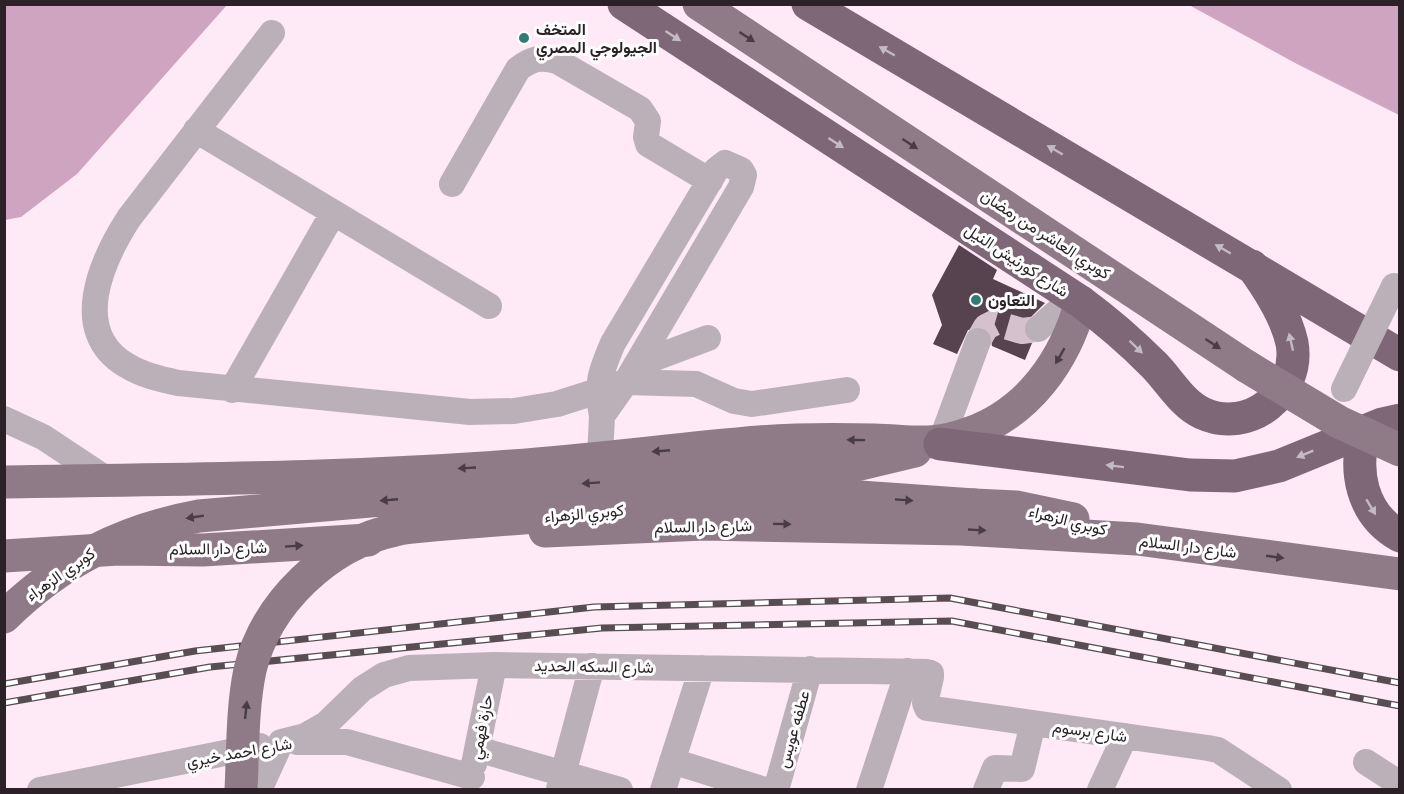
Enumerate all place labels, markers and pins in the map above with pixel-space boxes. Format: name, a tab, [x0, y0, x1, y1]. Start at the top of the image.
place label: المتخف الجيولوجي المصري	[536, 20, 657, 61]
marker: المتخف الجيولوجي المصري	[517, 31, 531, 45]
place label: التعاون	[988, 291, 1035, 311]
marker: التعاون	[969, 293, 983, 307]

